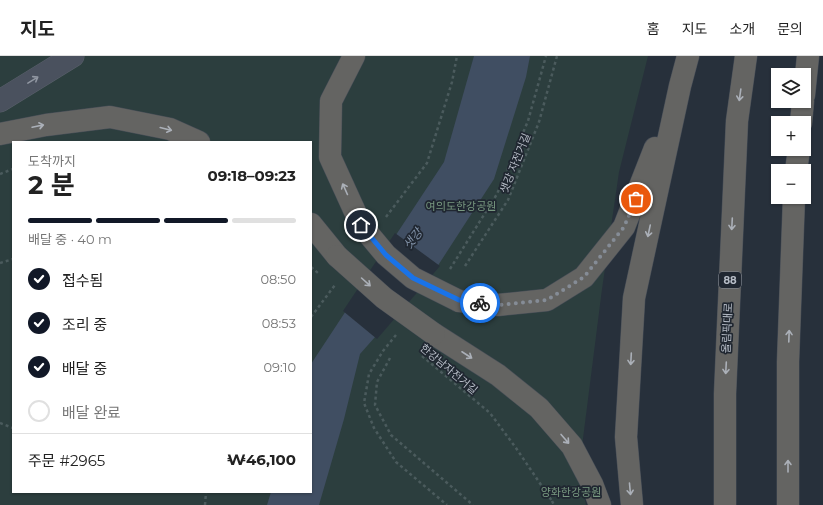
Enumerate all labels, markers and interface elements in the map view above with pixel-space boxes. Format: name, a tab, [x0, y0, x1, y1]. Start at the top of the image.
text: 지도	[20, 18, 55, 41]
text: 홈	[647, 20, 660, 38]
text: 지도	[682, 20, 707, 38]
text: 소개	[729, 20, 755, 38]
text: 문의	[777, 20, 803, 38]
map controls	[771, 68, 811, 204]
button: layers	[771, 68, 811, 108]
one-way arrow	[27, 76, 39, 84]
one-way arrow	[736, 88, 744, 101]
button: +	[771, 116, 811, 156]
one-way arrow	[31, 122, 44, 130]
one-way arrow	[160, 125, 173, 133]
street label: 샛강 자전거길	[497, 131, 533, 195]
text: 도착까지	[28, 153, 76, 169]
button: −	[771, 164, 811, 204]
text: 09:18–09:23	[208, 166, 296, 185]
text: 2 분	[28, 169, 75, 201]
pin	[619, 182, 653, 216]
one-way arrow	[341, 184, 348, 196]
icon: bag	[625, 188, 647, 210]
park label: 여의도한강공원	[426, 199, 496, 213]
pin	[344, 208, 378, 242]
icon: home	[350, 214, 372, 236]
one-way arrow	[728, 217, 736, 230]
water label: 샛강	[400, 224, 427, 252]
one-way arrow	[644, 224, 652, 237]
text: 배달 중 · 40 m	[28, 231, 112, 247]
icon: check	[28, 268, 50, 290]
text: 접수됨	[62, 271, 103, 290]
text: 08:50	[260, 271, 296, 287]
road number: 88	[719, 272, 741, 288]
one-way arrow	[361, 278, 371, 287]
courier	[460, 283, 500, 323]
icon: bike	[469, 292, 491, 314]
street label: 올림픽대로	[719, 302, 735, 354]
icon: check	[28, 312, 50, 334]
text: 조리 중	[62, 315, 107, 334]
text: 08:53	[262, 315, 296, 331]
one-way arrow	[785, 330, 792, 343]
street label: 한강남자전거길	[417, 341, 481, 397]
one-way arrow	[461, 351, 472, 359]
one-way arrow	[627, 352, 634, 365]
icon: check	[28, 356, 50, 378]
text: 배달 중	[62, 359, 107, 378]
text: 09:10	[263, 359, 296, 375]
one-way arrow	[722, 361, 729, 374]
text: 배달 완료	[62, 403, 121, 422]
one-way arrow	[561, 434, 570, 444]
text: ₩46,100	[227, 450, 296, 469]
text: 주문 #2965	[28, 451, 105, 470]
one-way arrow	[784, 460, 792, 473]
one-way arrow	[627, 482, 634, 495]
park label: 양화한강공원	[541, 485, 601, 499]

